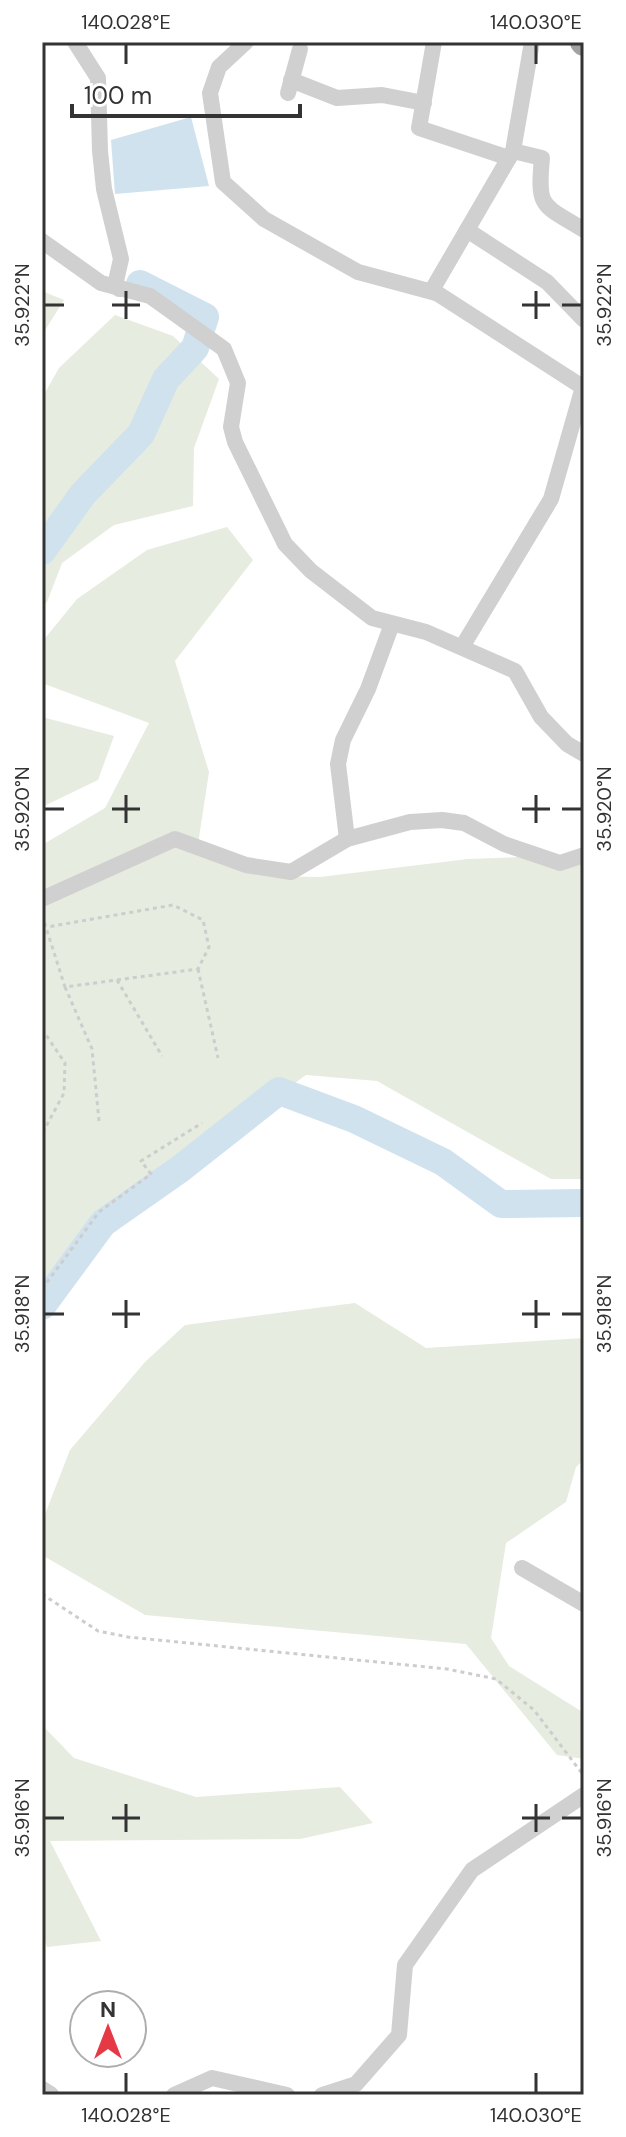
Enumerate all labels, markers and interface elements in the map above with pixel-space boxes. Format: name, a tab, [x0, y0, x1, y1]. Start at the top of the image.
text: 140.028°E	[81, 9, 171, 35]
text: 140.030°E	[490, 9, 582, 35]
scale bar	[72, 68, 300, 118]
text: 100 m	[84, 80, 152, 111]
text: 35.922°N	[9, 263, 35, 347]
text: 35.922°N	[591, 263, 617, 347]
text: 35.920°N	[9, 766, 35, 852]
text: 35.920°N	[591, 766, 617, 852]
text: 35.918°N	[9, 1275, 35, 1353]
text: 35.918°N	[591, 1275, 617, 1353]
text: 35.916°N	[9, 1778, 35, 1858]
text: 35.916°N	[591, 1778, 617, 1858]
north arrow	[68, 1989, 148, 2069]
text: N	[100, 1995, 116, 2024]
text: 140.028°E	[81, 2102, 171, 2128]
text: 140.030°E	[490, 2102, 582, 2128]

